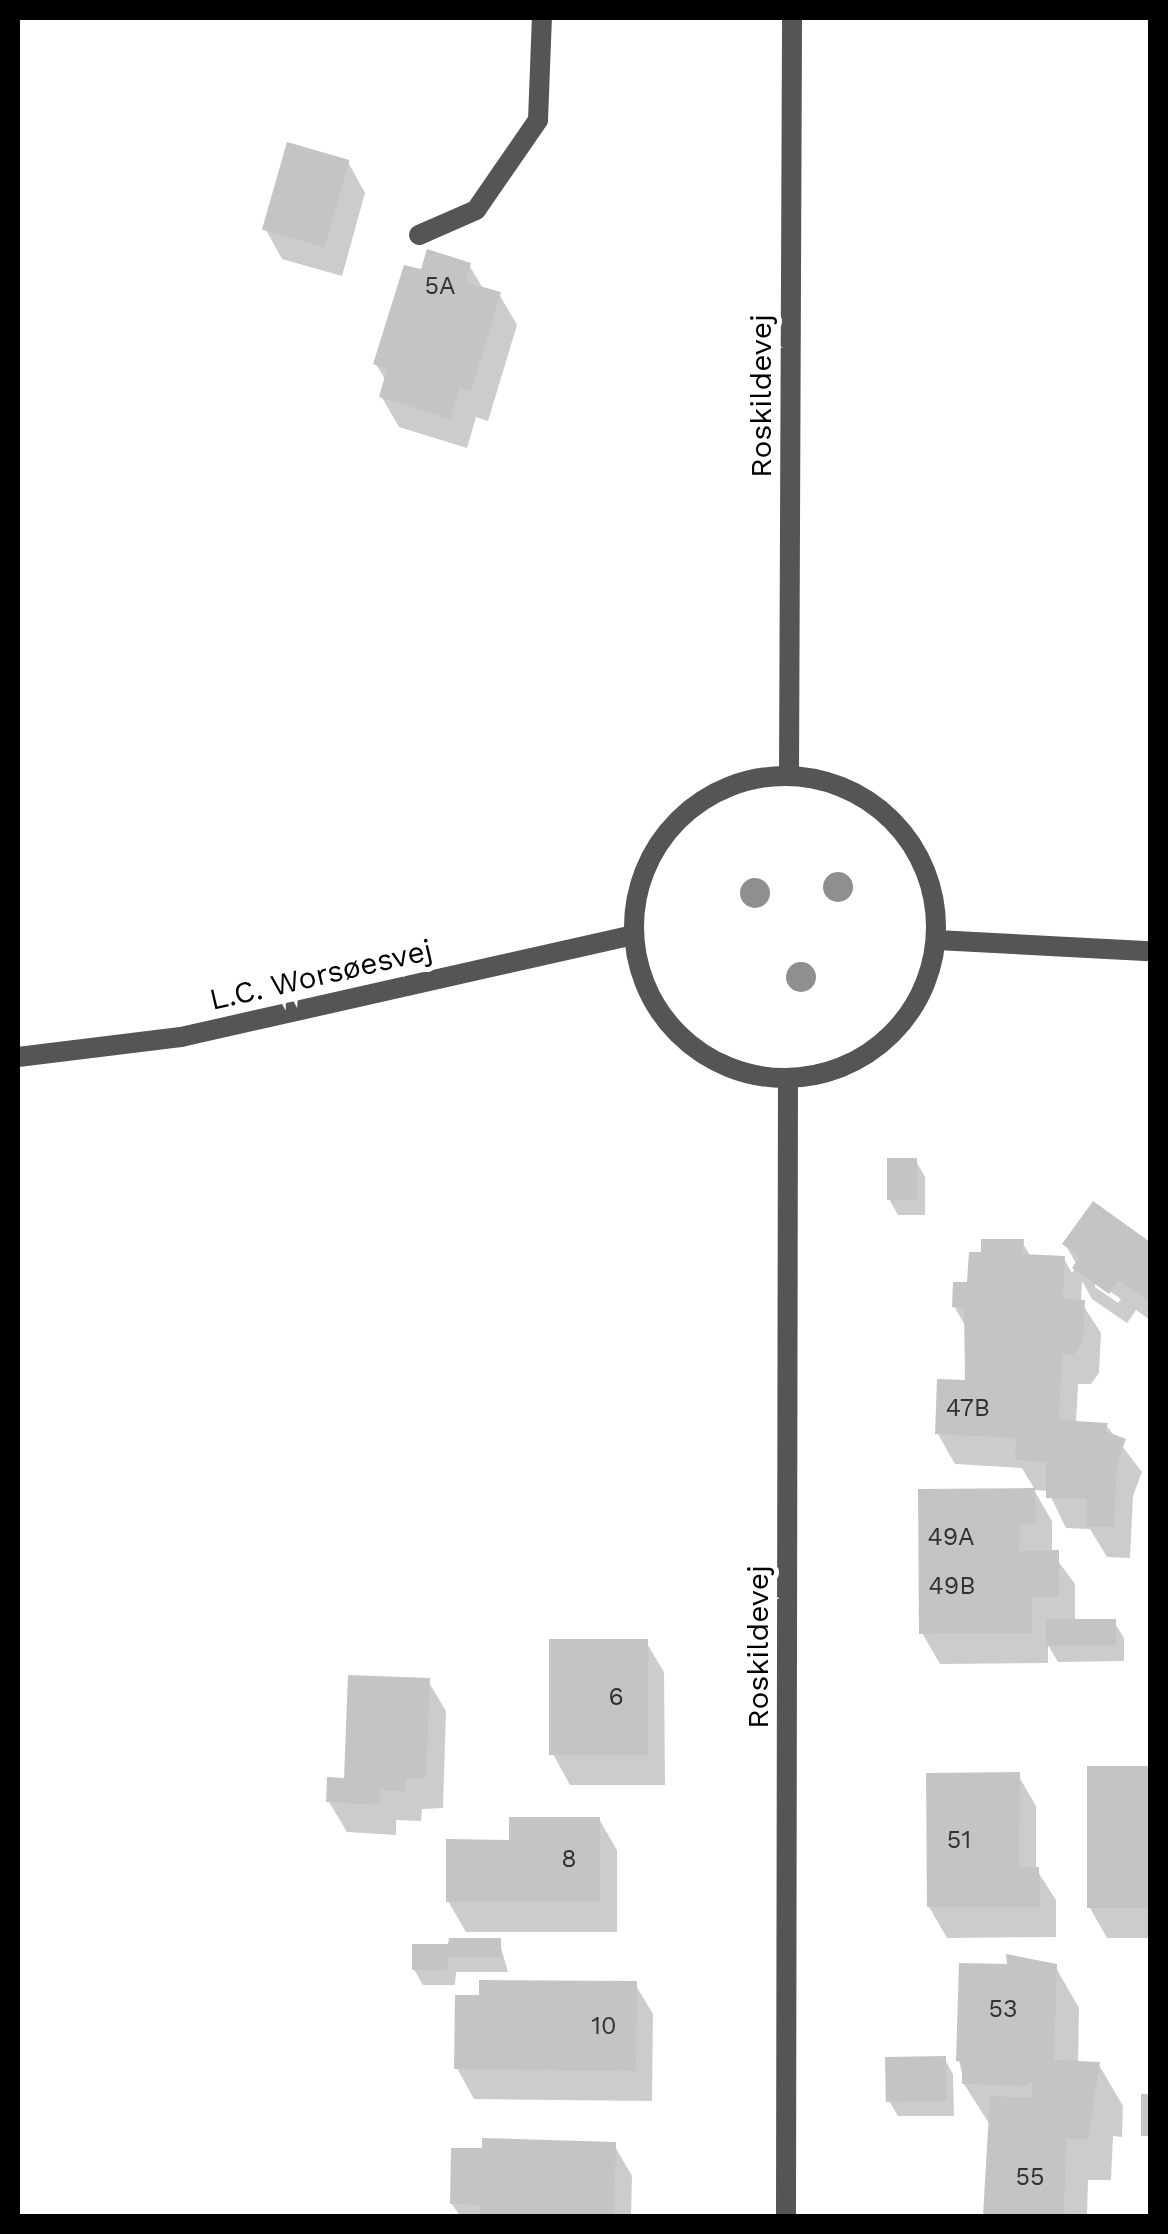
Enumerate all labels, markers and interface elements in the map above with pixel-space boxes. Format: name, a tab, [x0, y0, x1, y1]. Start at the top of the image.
house number: 5A	[424, 271, 456, 301]
street label: Roskildevej	[743, 314, 779, 478]
street label: L.C. Worsøesvej	[206, 932, 436, 1018]
house number: 47B	[946, 1393, 990, 1423]
house number: 49A	[928, 1522, 974, 1552]
street label: Roskildevej	[740, 1565, 776, 1729]
house number: 49B	[928, 1571, 976, 1601]
house number: 6	[608, 1682, 624, 1712]
house number: 51	[947, 1825, 971, 1855]
house number: 8	[561, 1844, 577, 1874]
house number: 53	[988, 1994, 1018, 2024]
house number: 10	[591, 2011, 617, 2041]
house number: 55	[1015, 2162, 1045, 2192]

